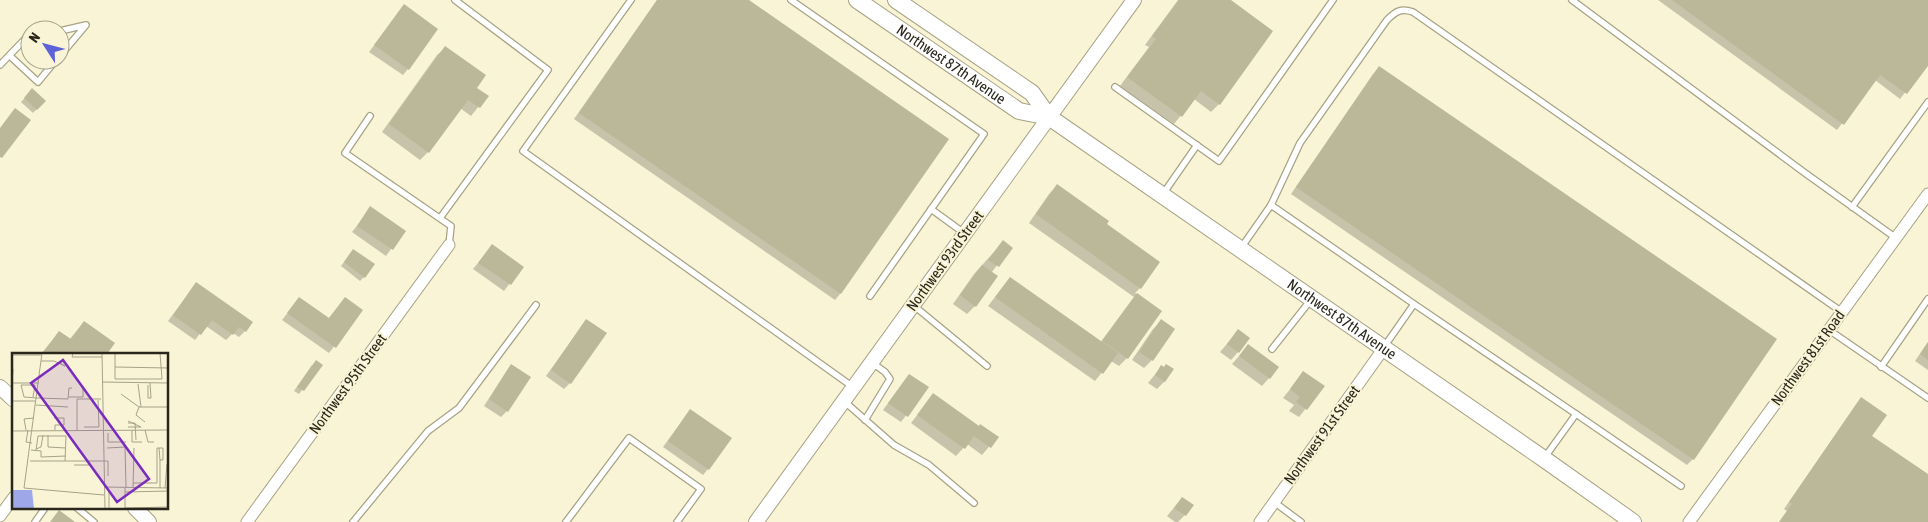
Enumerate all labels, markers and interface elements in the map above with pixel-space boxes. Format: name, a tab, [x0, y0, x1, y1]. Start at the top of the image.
north arrow	[20, 20, 70, 70]
street label: Northwest 87th Avenue	[894, 21, 1009, 107]
text: N	[26, 29, 43, 45]
street label: Northwest 93rd Street	[903, 207, 987, 314]
street label: Northwest 87th Avenue	[1284, 275, 1400, 362]
street label: Northwest 81st Road	[1767, 307, 1848, 409]
street label: Northwest 95th Street	[306, 330, 390, 437]
inset map	[12, 353, 169, 510]
street label: Northwest 91st Street	[1280, 382, 1363, 487]

